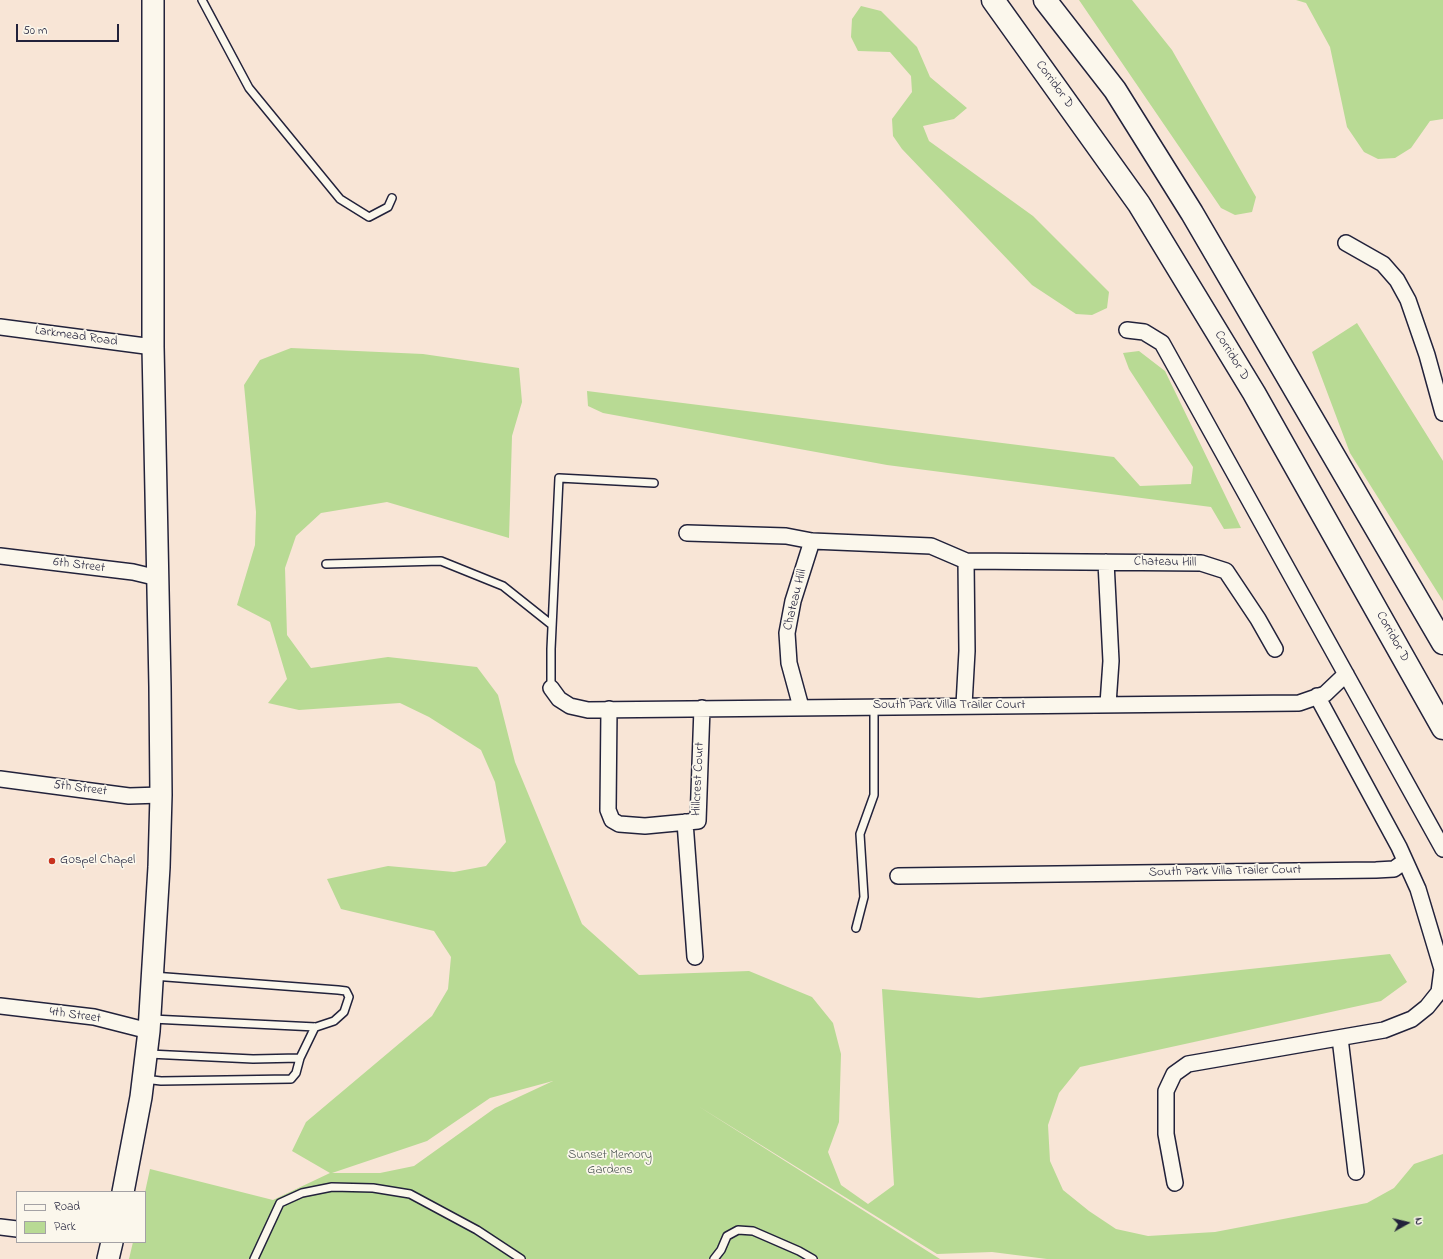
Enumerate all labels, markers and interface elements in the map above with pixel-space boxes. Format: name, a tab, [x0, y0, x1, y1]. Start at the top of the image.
scale bar	[18, 16, 121, 42]
text: 50 m	[23, 22, 47, 40]
street label: Corridor D	[1031, 58, 1077, 112]
street label: Larkmead Road	[34, 323, 118, 351]
street label: Corridor D	[1210, 328, 1252, 384]
street label: 6th Street	[52, 555, 106, 577]
street label: Chateau Hill	[1134, 555, 1196, 571]
street label: Chateau Hill	[781, 568, 811, 632]
street label: Corridor D	[1372, 609, 1412, 665]
street label: South Park Villa Trailer Court	[873, 698, 1025, 714]
street label: Hillcrest Court	[689, 742, 709, 816]
street label: 5th Street	[52, 778, 108, 800]
place label: Gospel Chapel	[60, 853, 135, 869]
marker: Gospel Chapel	[47, 856, 57, 866]
street label: South Park Villa Trailer Court	[1149, 863, 1301, 881]
street label: 4th Street	[48, 1005, 102, 1027]
park label: Sunset Memory Gardens	[568, 1148, 652, 1179]
legend	[16, 1191, 146, 1243]
text: Road	[54, 1198, 80, 1216]
north arrow	[1387, 1203, 1427, 1243]
text: N	[1410, 1217, 1427, 1226]
text: Park	[54, 1218, 76, 1236]

